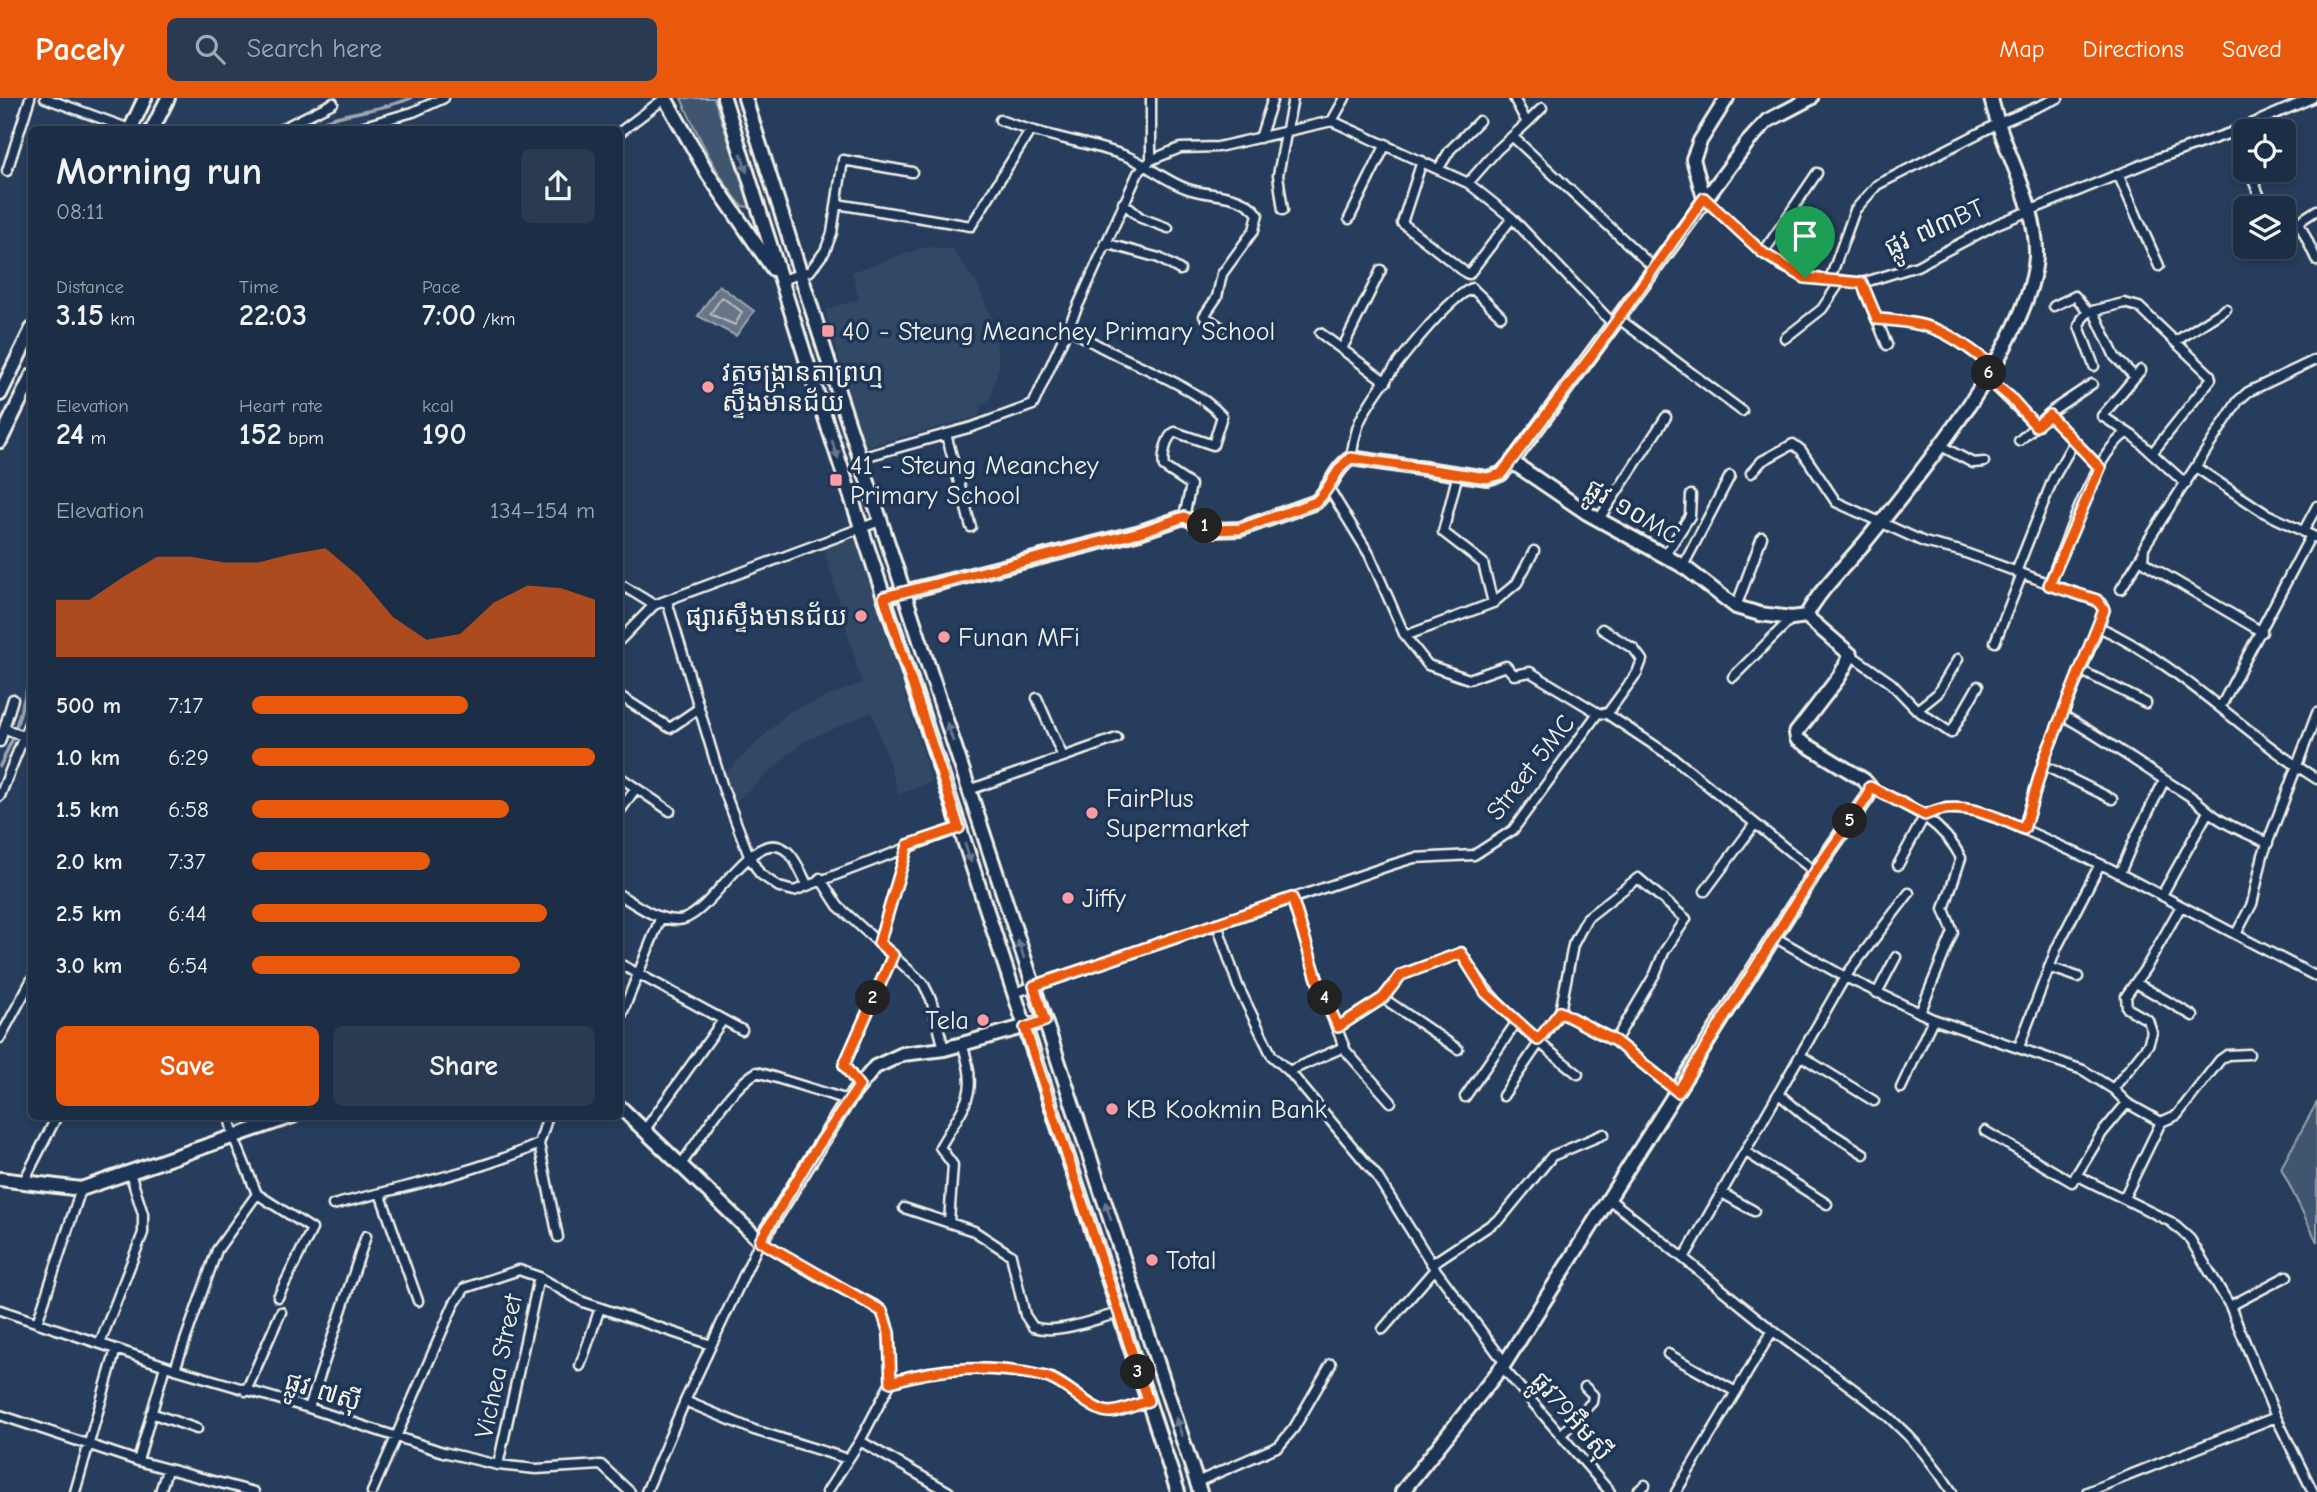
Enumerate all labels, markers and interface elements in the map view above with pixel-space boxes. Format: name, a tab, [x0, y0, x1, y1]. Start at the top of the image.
search box	[167, 18, 657, 81]
text: Pacely	[35, 30, 125, 68]
icon: search	[191, 30, 229, 68]
text: Search here	[247, 34, 382, 64]
text: Map	[1999, 35, 2045, 63]
text: Directions	[2083, 35, 2184, 63]
text: Saved	[2222, 35, 2282, 63]
map controls	[2233, 119, 2296, 259]
button: locate	[2233, 119, 2296, 182]
button: share	[521, 149, 595, 223]
text: Morning run	[56, 150, 262, 194]
one-way arrow	[740, 153, 750, 174]
street label: ផ្លូវ ៧៣BT	[1880, 192, 1992, 270]
button: layers	[2233, 196, 2296, 259]
text: 08:11	[56, 198, 104, 225]
pin	[1775, 206, 1835, 278]
icon: arrive	[1786, 217, 1824, 255]
text: Distance	[56, 276, 124, 298]
text: Time	[239, 276, 278, 298]
text: Pace	[422, 276, 460, 298]
text: 3.15	[56, 298, 104, 333]
text: 22:03	[239, 298, 307, 333]
text: 7:00	[422, 298, 476, 333]
text: km	[104, 308, 135, 330]
text: /km	[476, 308, 516, 330]
place label: 40 - Steung Meanchey Primary School	[842, 317, 1275, 347]
marker: 40 - Steung Meanchey Primary School	[820, 323, 836, 339]
pin: 6	[1972, 356, 2007, 390]
place label: វត្តចង្ក្រានតាព្រហ្ម ស្ទឹងមានជ័យ	[722, 358, 883, 419]
text: 6	[1984, 361, 1993, 383]
marker: វត្តចង្ក្រានតាព្រហ្ម ស្ទឹងមានជ័យ	[700, 379, 716, 395]
text: Elevation	[56, 395, 129, 417]
text: Heart rate	[239, 395, 323, 417]
text: kcal	[422, 395, 454, 417]
text: 24	[56, 417, 84, 452]
text: 152	[239, 417, 282, 452]
text: 190	[422, 417, 467, 452]
text: m	[84, 427, 106, 449]
text: bpm	[282, 427, 324, 449]
one-way arrow	[830, 440, 841, 461]
place label: 41 - Steung Meanchey Primary School	[850, 451, 1099, 511]
marker: 41 - Steung Meanchey Primary School	[828, 472, 844, 488]
street label: ផ្លូវ ១០MC	[1576, 473, 1685, 558]
text: Elevation	[56, 497, 144, 524]
text: 134–154 m	[490, 497, 595, 524]
pin: 1	[1188, 508, 1222, 544]
text: 1	[1201, 514, 1208, 536]
place label: ផ្សារស្ទឹងមានជ័យ	[685, 601, 847, 633]
marker: ផ្សារស្ទឹងមានជ័យ	[853, 608, 869, 624]
place label: Funan MFi	[958, 623, 1080, 653]
marker: Funan MFi	[936, 629, 952, 645]
text: 500 m	[56, 692, 121, 719]
text: 7:17	[168, 692, 203, 719]
street label: Street 5MC	[1480, 709, 1581, 826]
one-way arrow	[944, 722, 955, 743]
text: 1.0 km	[56, 744, 120, 771]
text: 6:29	[168, 744, 209, 771]
place label: FairPlus Supermarket	[1106, 784, 1250, 844]
text: 1.5 km	[56, 796, 119, 823]
text: 6:58	[168, 796, 209, 823]
pin: 5	[1832, 804, 1868, 838]
marker: FairPlus Supermarket	[1084, 805, 1100, 821]
text: 5	[1844, 809, 1855, 831]
one-way arrow	[963, 842, 973, 863]
text: 2.0 km	[56, 848, 122, 875]
text: 7:37	[168, 848, 206, 875]
place label: Jiffy	[1082, 884, 1126, 914]
marker: Jiffy	[1060, 890, 1076, 906]
text: 2.5 km	[56, 900, 122, 927]
text: 6:44	[168, 900, 207, 927]
one-way arrow	[1015, 938, 1026, 959]
text: 3.0 km	[56, 952, 122, 979]
text: 6:54	[168, 952, 208, 979]
pin: 2	[856, 981, 890, 1016]
pin: 4	[1308, 981, 1342, 1016]
text: 2	[868, 986, 877, 1008]
text: 4	[1320, 986, 1329, 1008]
place label: Tela	[925, 1006, 969, 1036]
marker: Tela	[975, 1012, 991, 1028]
button: Save	[56, 1026, 319, 1106]
button: Share	[333, 1026, 595, 1106]
place label: KB Kookmin Bank	[1126, 1095, 1327, 1125]
marker: KB Kookmin Bank	[1104, 1101, 1120, 1117]
one-way arrow	[1102, 1200, 1113, 1221]
place label: Total	[1166, 1246, 1216, 1276]
marker: Total	[1144, 1252, 1160, 1268]
street label: Vichea Street	[469, 1290, 529, 1441]
pin: 3	[1120, 1354, 1156, 1390]
text: 3	[1133, 1360, 1142, 1382]
street label: ផ្លូវ79អឹមស៊ី	[1519, 1365, 1619, 1472]
street label: ផ្លូវ ៧ស៊ី	[279, 1366, 365, 1425]
one-way arrow	[1173, 1417, 1184, 1438]

